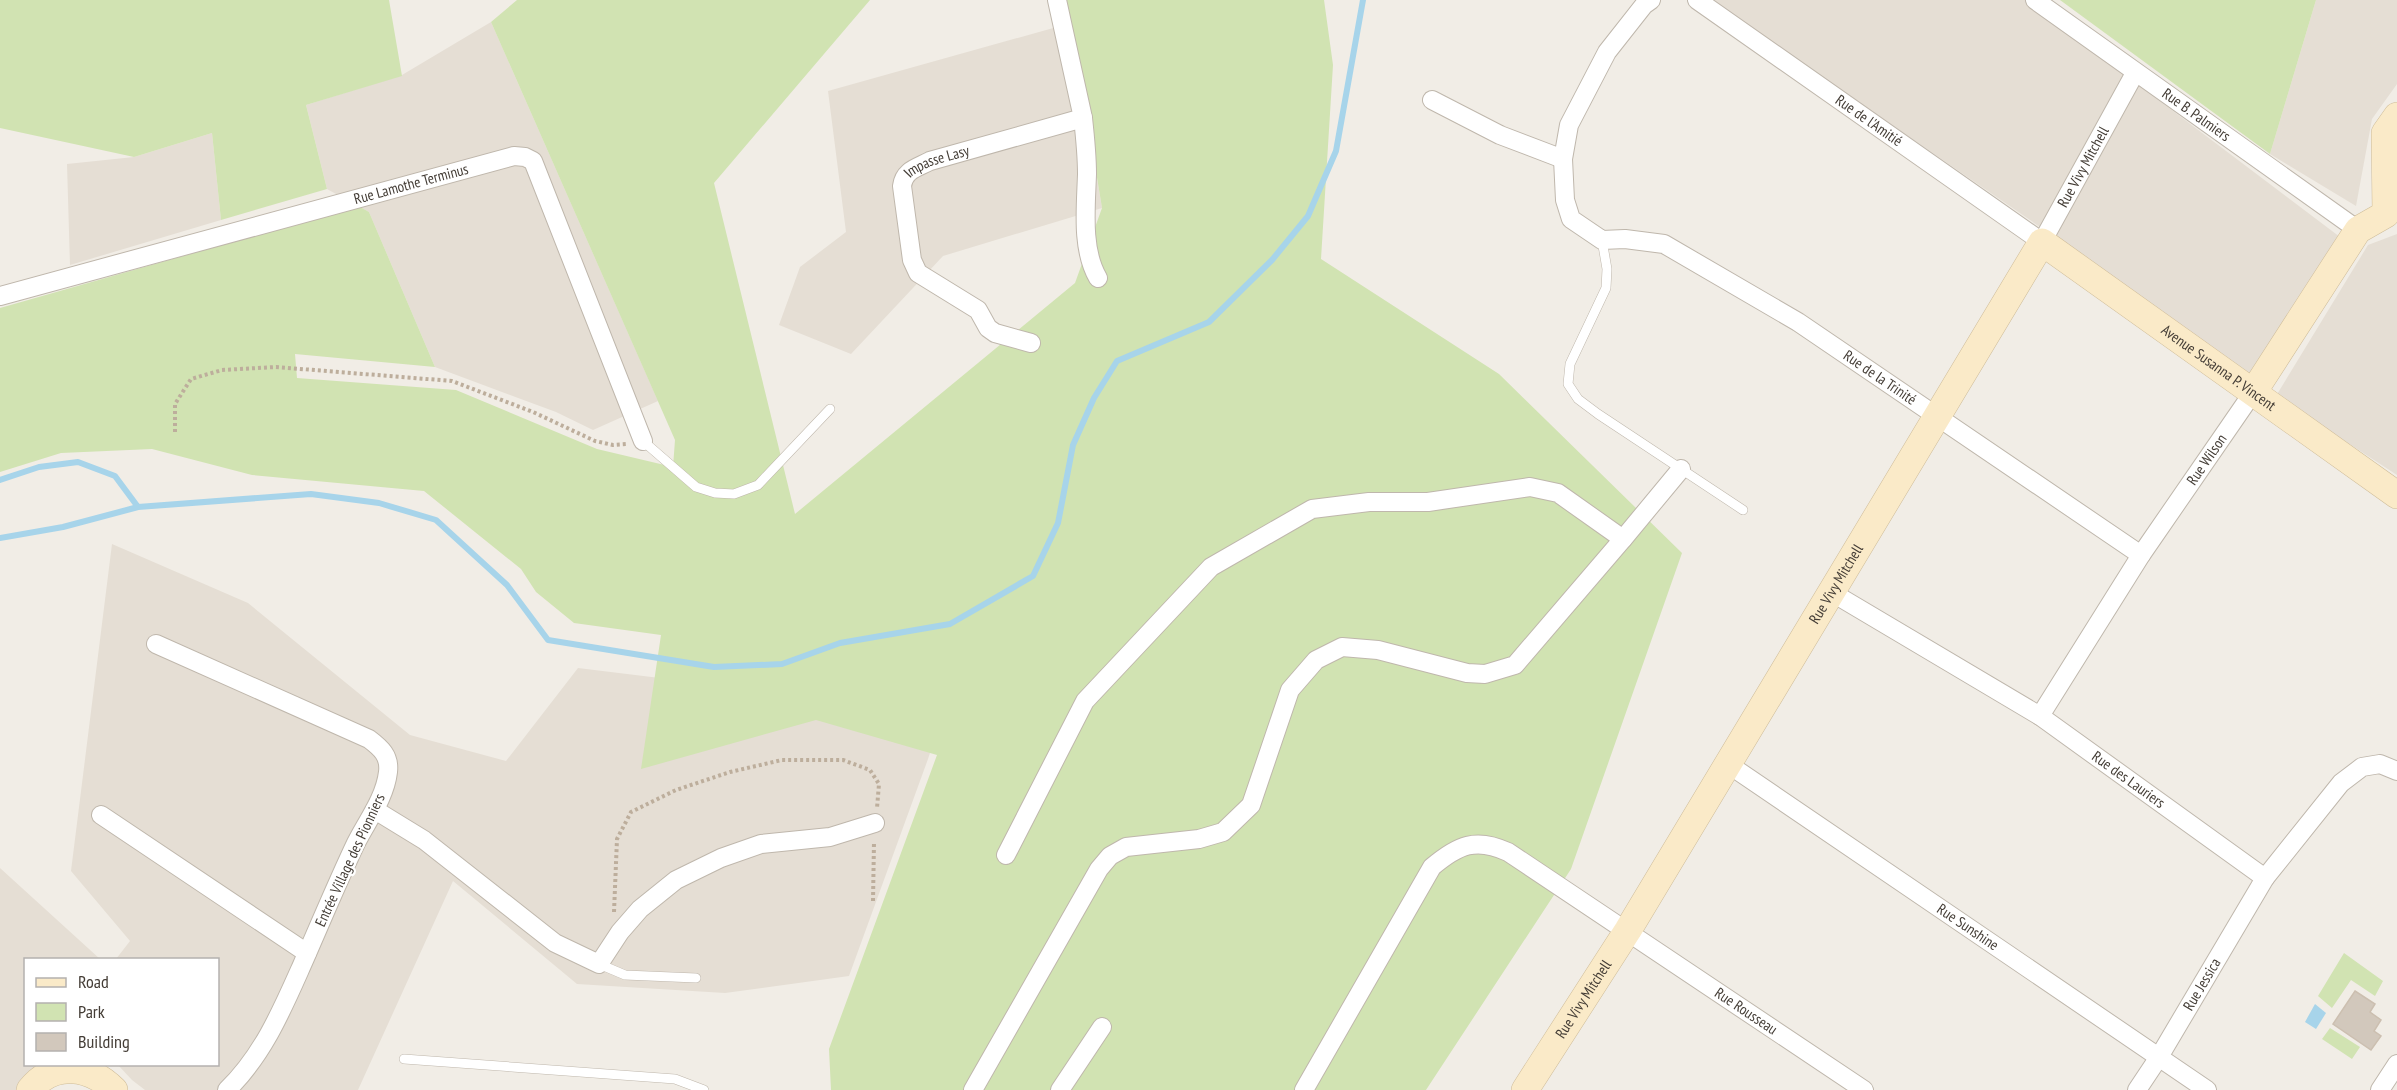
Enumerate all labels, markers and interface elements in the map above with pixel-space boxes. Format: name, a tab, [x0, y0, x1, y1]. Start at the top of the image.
street label: Rue B. Palmiers	[2159, 84, 2234, 145]
street label: Rue de l'Amitié	[1832, 90, 1906, 150]
street label: Rue Vivy Mitchell	[2053, 123, 2113, 211]
street label: Impasse Lasy	[899, 140, 972, 181]
street label: Rue Lamothe Terminus	[352, 159, 470, 208]
street label: Avenue Susanna P. Vincent	[2158, 320, 2280, 415]
street label: Rue de la Trinité	[1840, 346, 1920, 409]
street label: Rue Wilson	[2182, 430, 2231, 488]
street label: Rue Vivy Mitchell	[1805, 540, 1867, 627]
street label: Rue des Lauriers	[2089, 747, 2169, 812]
street label: Entrée Village des Pionniers	[310, 790, 389, 929]
street label: Rue Sunshine	[1934, 899, 2002, 954]
street label: Rue Jessica	[2179, 955, 2224, 1014]
street label: Rue Vivy Mitchell	[1551, 956, 1615, 1042]
legend	[24, 958, 219, 1066]
text: Road	[78, 970, 109, 993]
street label: Rue Rousseau	[1711, 983, 1781, 1039]
text: Park	[78, 1000, 105, 1023]
text: Building	[78, 1030, 130, 1053]

